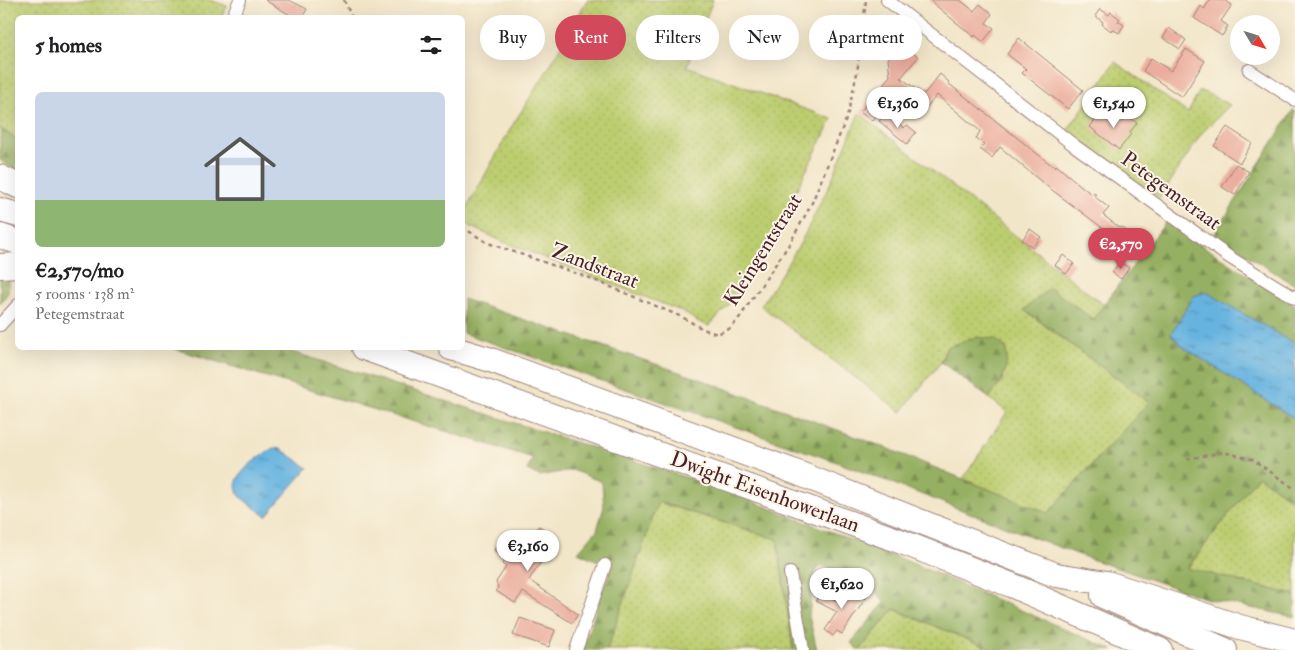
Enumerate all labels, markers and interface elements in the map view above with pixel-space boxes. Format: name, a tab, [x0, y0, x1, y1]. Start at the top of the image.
chip: Buy	[480, 15, 545, 60]
chip: Rent	[555, 15, 626, 60]
chip: Filters	[636, 15, 719, 60]
chip: New	[729, 15, 799, 60]
chip: Apartment	[809, 15, 922, 60]
north arrow	[1230, 15, 1280, 65]
map controls	[1230, 15, 1280, 65]
icon: filters	[417, 31, 445, 59]
text: 5 homes	[35, 32, 102, 59]
pin: €1,360	[857, 86, 939, 129]
pin: €1,540	[1073, 86, 1155, 129]
text: €1,360	[877, 93, 919, 113]
text: €1,540	[1093, 93, 1135, 113]
icon: home	[195, 124, 285, 214]
street label: Petegemstraat	[1116, 146, 1227, 237]
street label: Kleingentstraat	[718, 189, 808, 311]
pin: €2,570	[1080, 228, 1162, 270]
text: €2,570	[1099, 234, 1143, 254]
street label: Zandstraat	[547, 237, 643, 295]
text: €2,570/mo	[35, 257, 124, 284]
text: 5 rooms · 138 m²	[35, 284, 134, 304]
text: Petegemstraat	[35, 304, 124, 324]
street label: Dwight Eisenhowerlaan	[667, 445, 863, 539]
pin: €3,160	[487, 530, 569, 572]
text: €3,160	[507, 536, 549, 556]
pin: €1,620	[801, 568, 883, 610]
text: €1,620	[820, 574, 864, 594]

